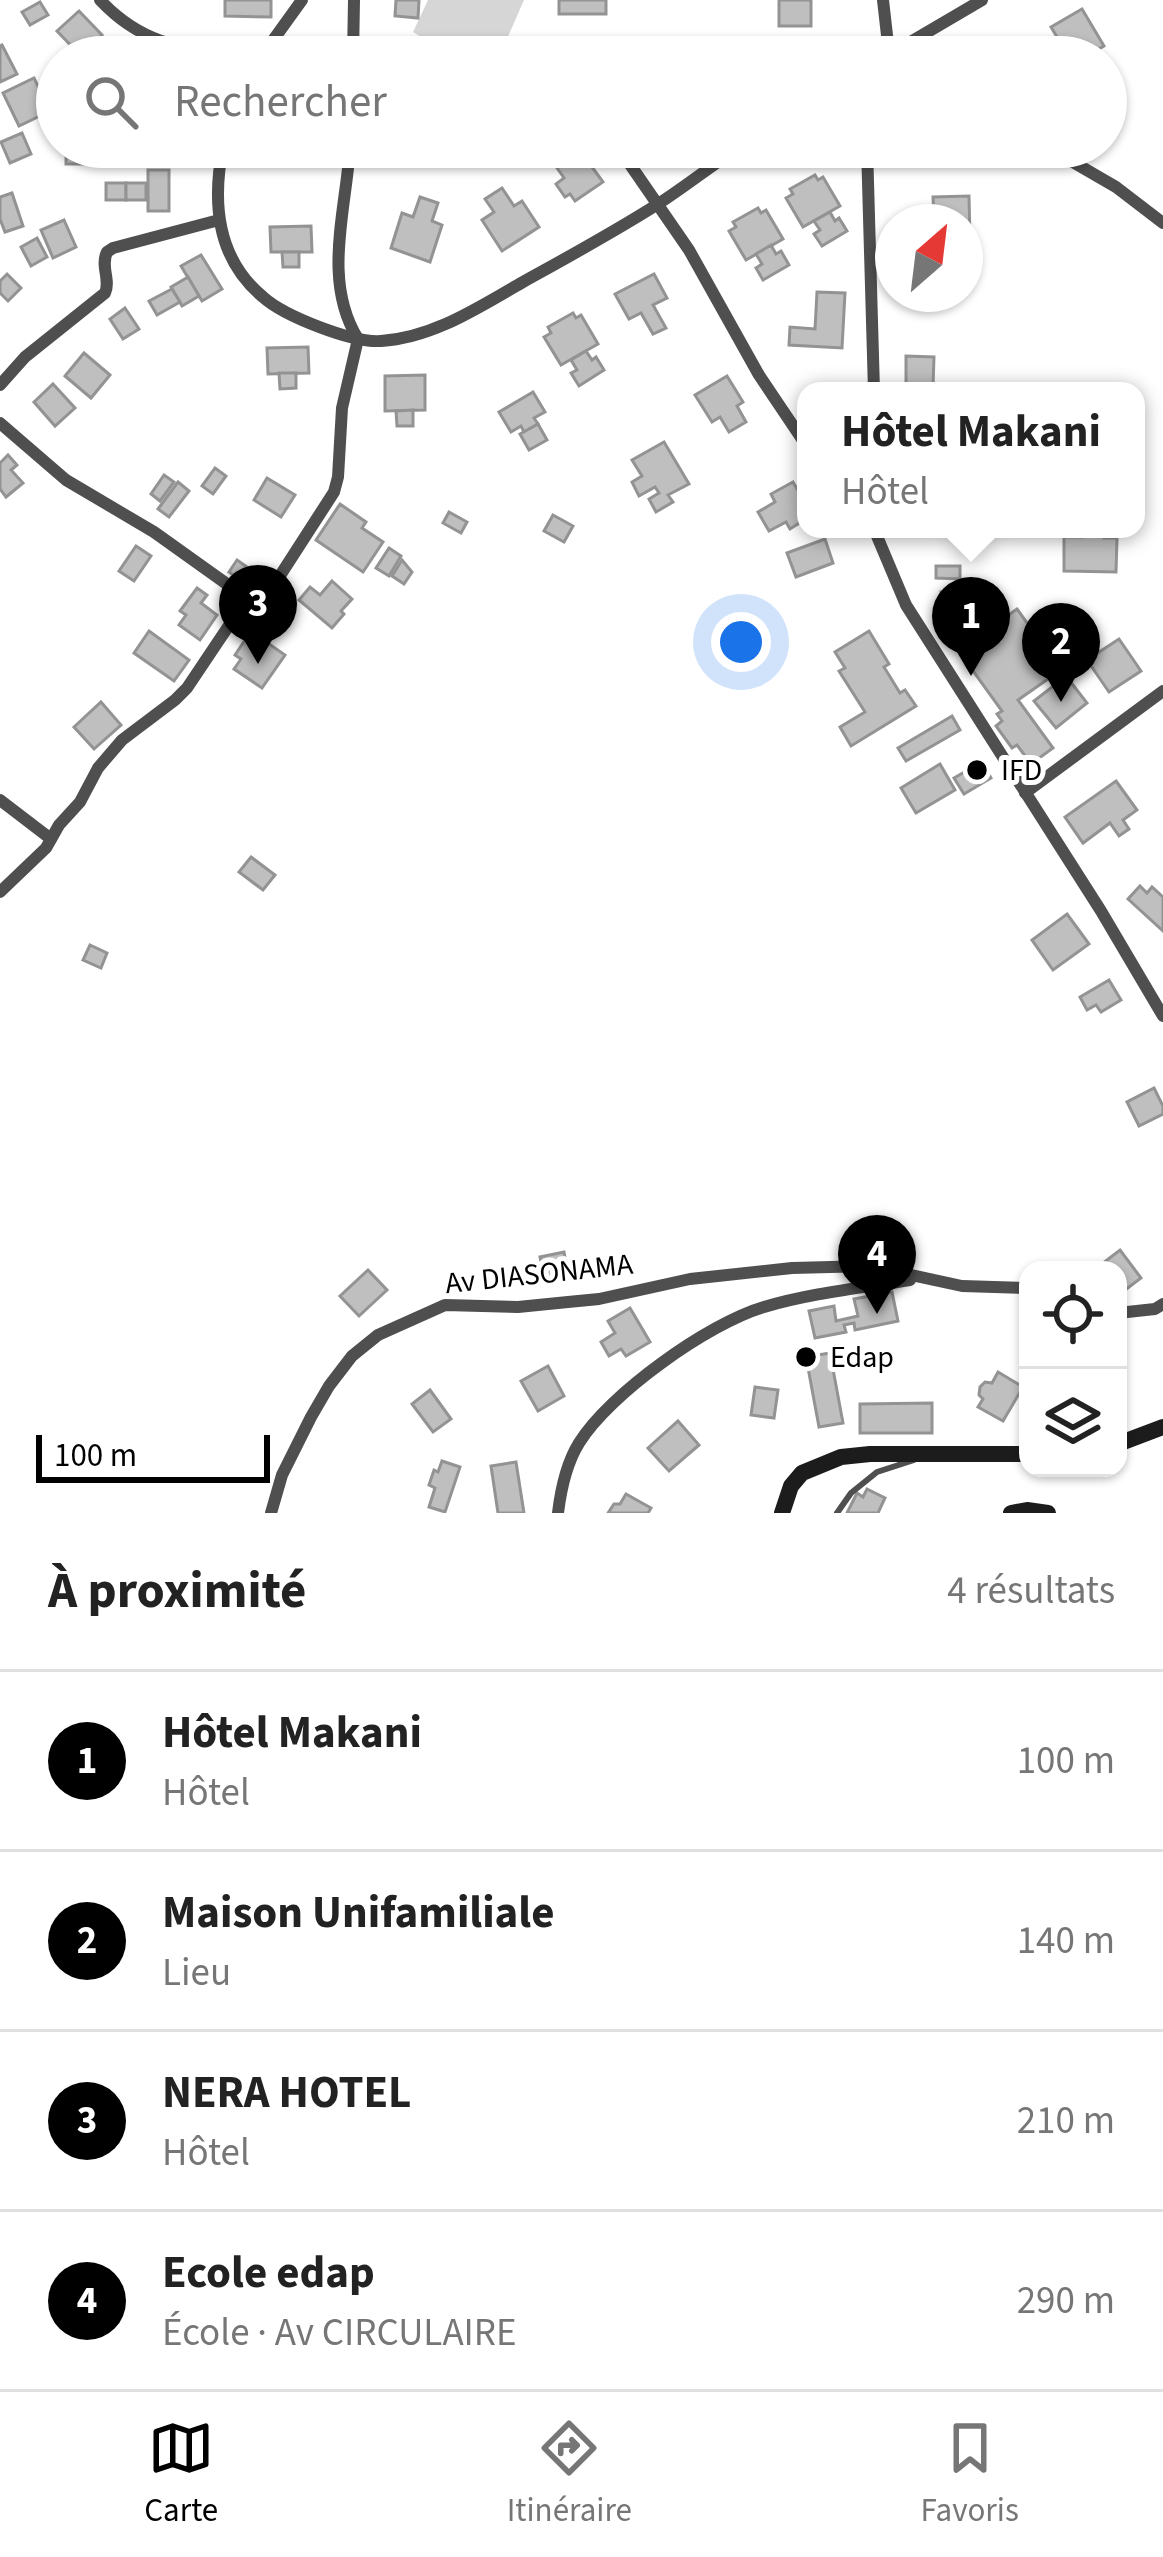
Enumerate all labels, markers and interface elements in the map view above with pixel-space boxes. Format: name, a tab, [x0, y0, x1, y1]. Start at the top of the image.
search box	[36, 36, 1127, 168]
icon: search	[78, 69, 144, 135]
text: Rechercher	[174, 70, 387, 134]
north arrow	[875, 204, 983, 312]
popup	[797, 382, 1145, 538]
text: Hôtel Makani	[841, 400, 1101, 464]
text: Hôtel	[841, 464, 929, 520]
pin: 3	[219, 565, 297, 664]
pin: 1	[932, 577, 1010, 676]
pin: 2	[1022, 603, 1100, 702]
your location	[711, 612, 771, 672]
place label: IFD	[1001, 749, 1042, 792]
marker: IFD	[964, 757, 990, 783]
pin: 4	[838, 1215, 916, 1314]
street label: Av DIASONAMA	[443, 1243, 636, 1305]
map controls	[1019, 1261, 1127, 1477]
button: locate	[1019, 1261, 1127, 1369]
place label: Edap	[830, 1336, 894, 1379]
marker: Edap	[793, 1344, 819, 1370]
button: layers	[1019, 1369, 1127, 1477]
scale bar	[36, 1429, 270, 1482]
text: 100 m	[54, 1432, 137, 1479]
text: À proximité	[48, 1555, 306, 1627]
text: 4 résultats	[947, 1563, 1115, 1619]
text: Hôtel Makani	[162, 1701, 422, 1765]
text: 1	[77, 1733, 97, 1789]
text: 100 m	[1017, 1733, 1115, 1789]
text: Hôtel	[162, 1765, 250, 1821]
text: Maison Unifamiliale	[162, 1881, 555, 1945]
text: 2	[77, 1913, 97, 1969]
text: 140 m	[1017, 1913, 1115, 1969]
text: Lieu	[162, 1945, 231, 2001]
text: NERA HOTEL	[162, 2061, 411, 2125]
text: 3	[77, 2093, 97, 2149]
text: 210 m	[1017, 2093, 1115, 2149]
text: Hôtel	[162, 2125, 250, 2181]
text: Ecole edap	[162, 2241, 375, 2305]
text: 4	[77, 2273, 97, 2329]
text: 290 m	[1017, 2273, 1115, 2329]
text: École · Av CIRCULAIRE	[162, 2305, 517, 2361]
tab: Carte	[144, 2415, 218, 2534]
tab: Itinéraire	[507, 2415, 632, 2534]
tab: Favoris	[920, 2415, 1019, 2534]

